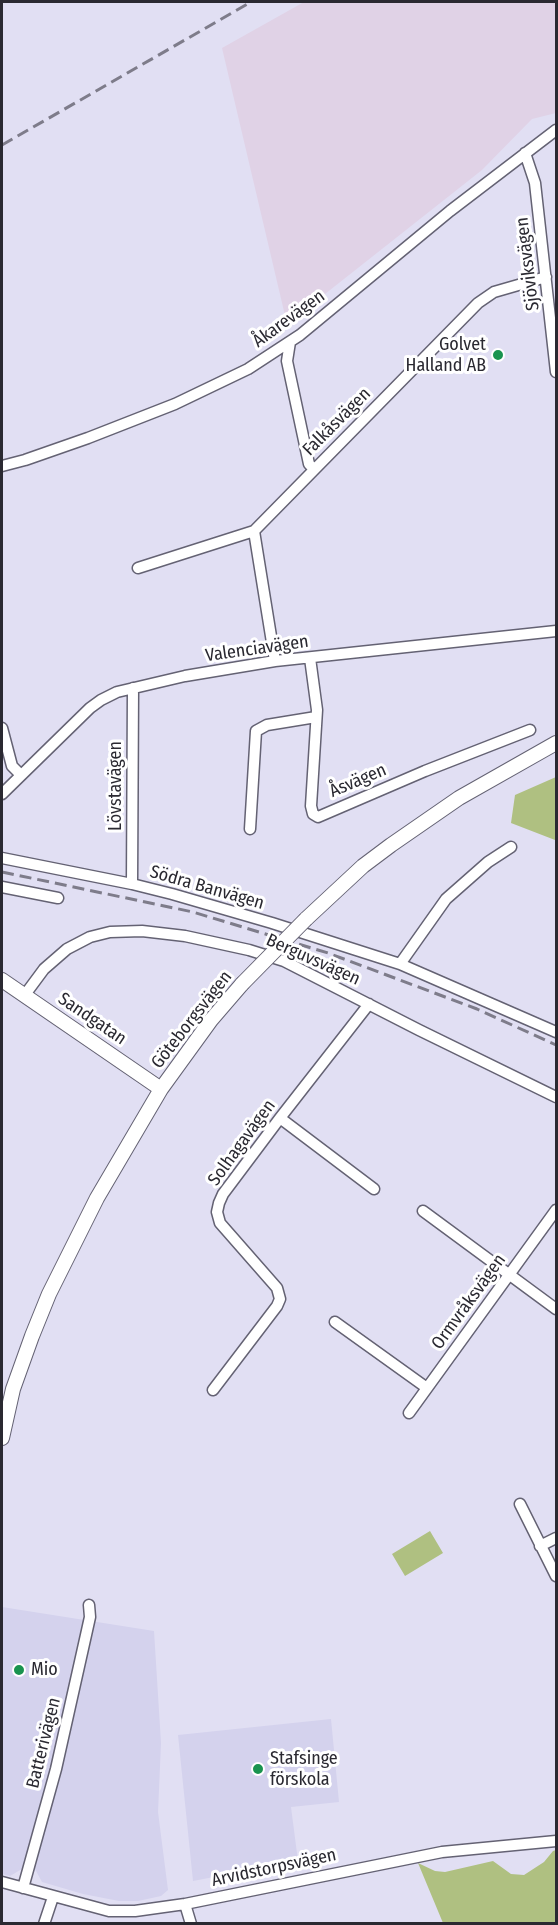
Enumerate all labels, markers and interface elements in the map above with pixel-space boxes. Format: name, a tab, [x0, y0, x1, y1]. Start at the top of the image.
street label: Sjöviksvägen	[512, 216, 544, 312]
street label: Åkarevägen	[249, 286, 329, 352]
place label: Golvet Halland AB	[406, 334, 486, 376]
marker: Golvet Halland AB	[491, 348, 505, 362]
street label: Falkåsvägen	[298, 383, 376, 461]
street label: Valenciavägen	[204, 631, 310, 667]
street label: Lövstavägen	[105, 741, 127, 831]
street label: Åsvägen	[326, 759, 390, 803]
street label: Södra Banvägen	[147, 861, 267, 915]
street label: Berguvsvägen	[263, 930, 363, 990]
street label: Göteborgsvägen	[147, 967, 237, 1073]
street label: Sandgatan	[54, 988, 130, 1050]
street label: Solhagavägen	[204, 1096, 280, 1190]
street label: Ormvråksvägen	[427, 1250, 511, 1354]
place label: Mio	[31, 1659, 58, 1681]
marker: Mio	[12, 1663, 26, 1677]
street label: Batterivägen	[22, 1695, 66, 1791]
place label: Stafsinge förskola	[270, 1748, 338, 1790]
marker: Stafsinge förskola	[251, 1762, 265, 1776]
street label: Arvidstorpsvägen	[210, 1844, 338, 1892]

